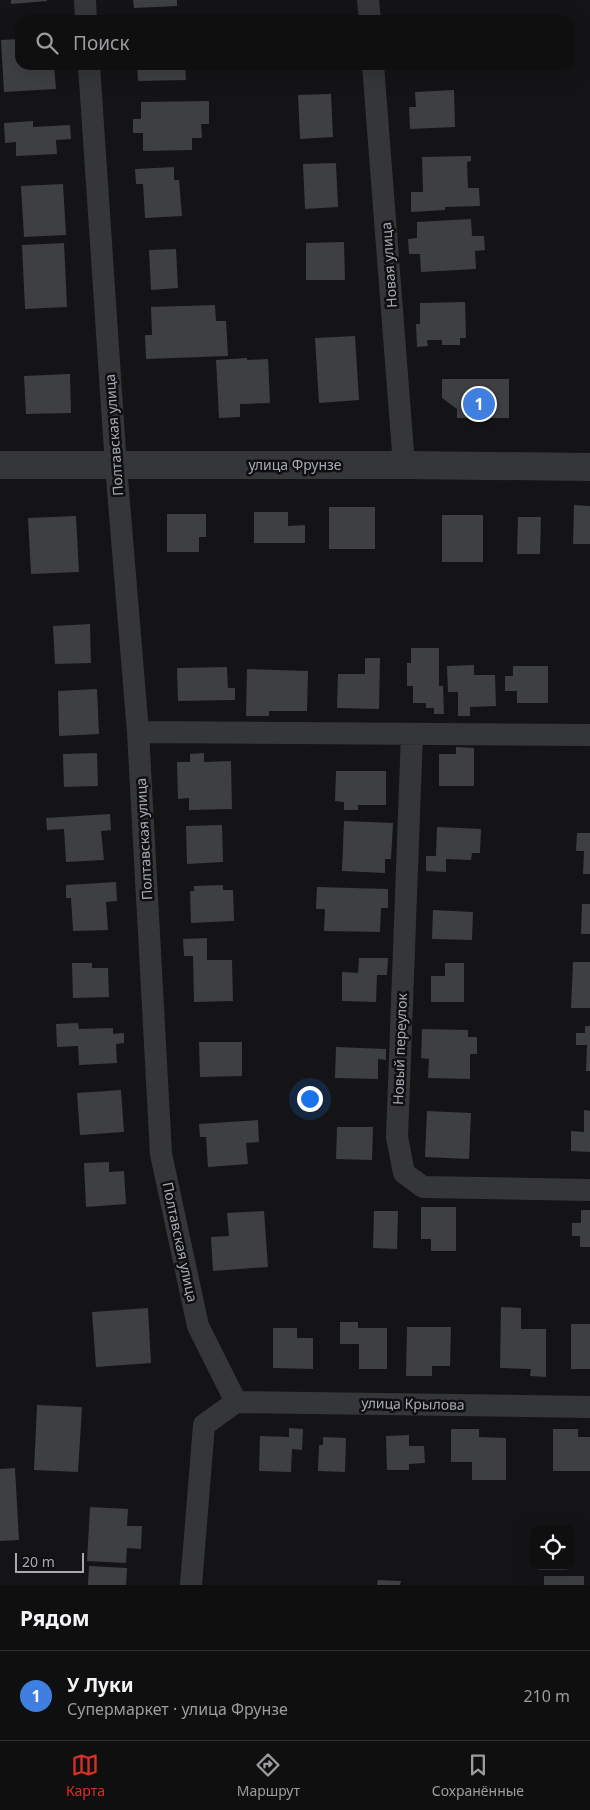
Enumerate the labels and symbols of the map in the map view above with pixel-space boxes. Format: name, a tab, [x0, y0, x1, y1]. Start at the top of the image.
street label: Новая улица	[376, 222, 401, 308]
street label: Полтавская улица	[100, 373, 127, 497]
pin: 1	[463, 385, 495, 423]
street label: улица Фрунзе	[248, 455, 342, 474]
street label: Полтавская улица	[131, 777, 156, 901]
street label: Новый переулок	[388, 992, 411, 1105]
your location	[297, 1086, 323, 1112]
street label: Полтавская улица	[158, 1180, 202, 1304]
street label: улица Крылова	[361, 1393, 465, 1414]
scale bar	[15, 1550, 84, 1573]

